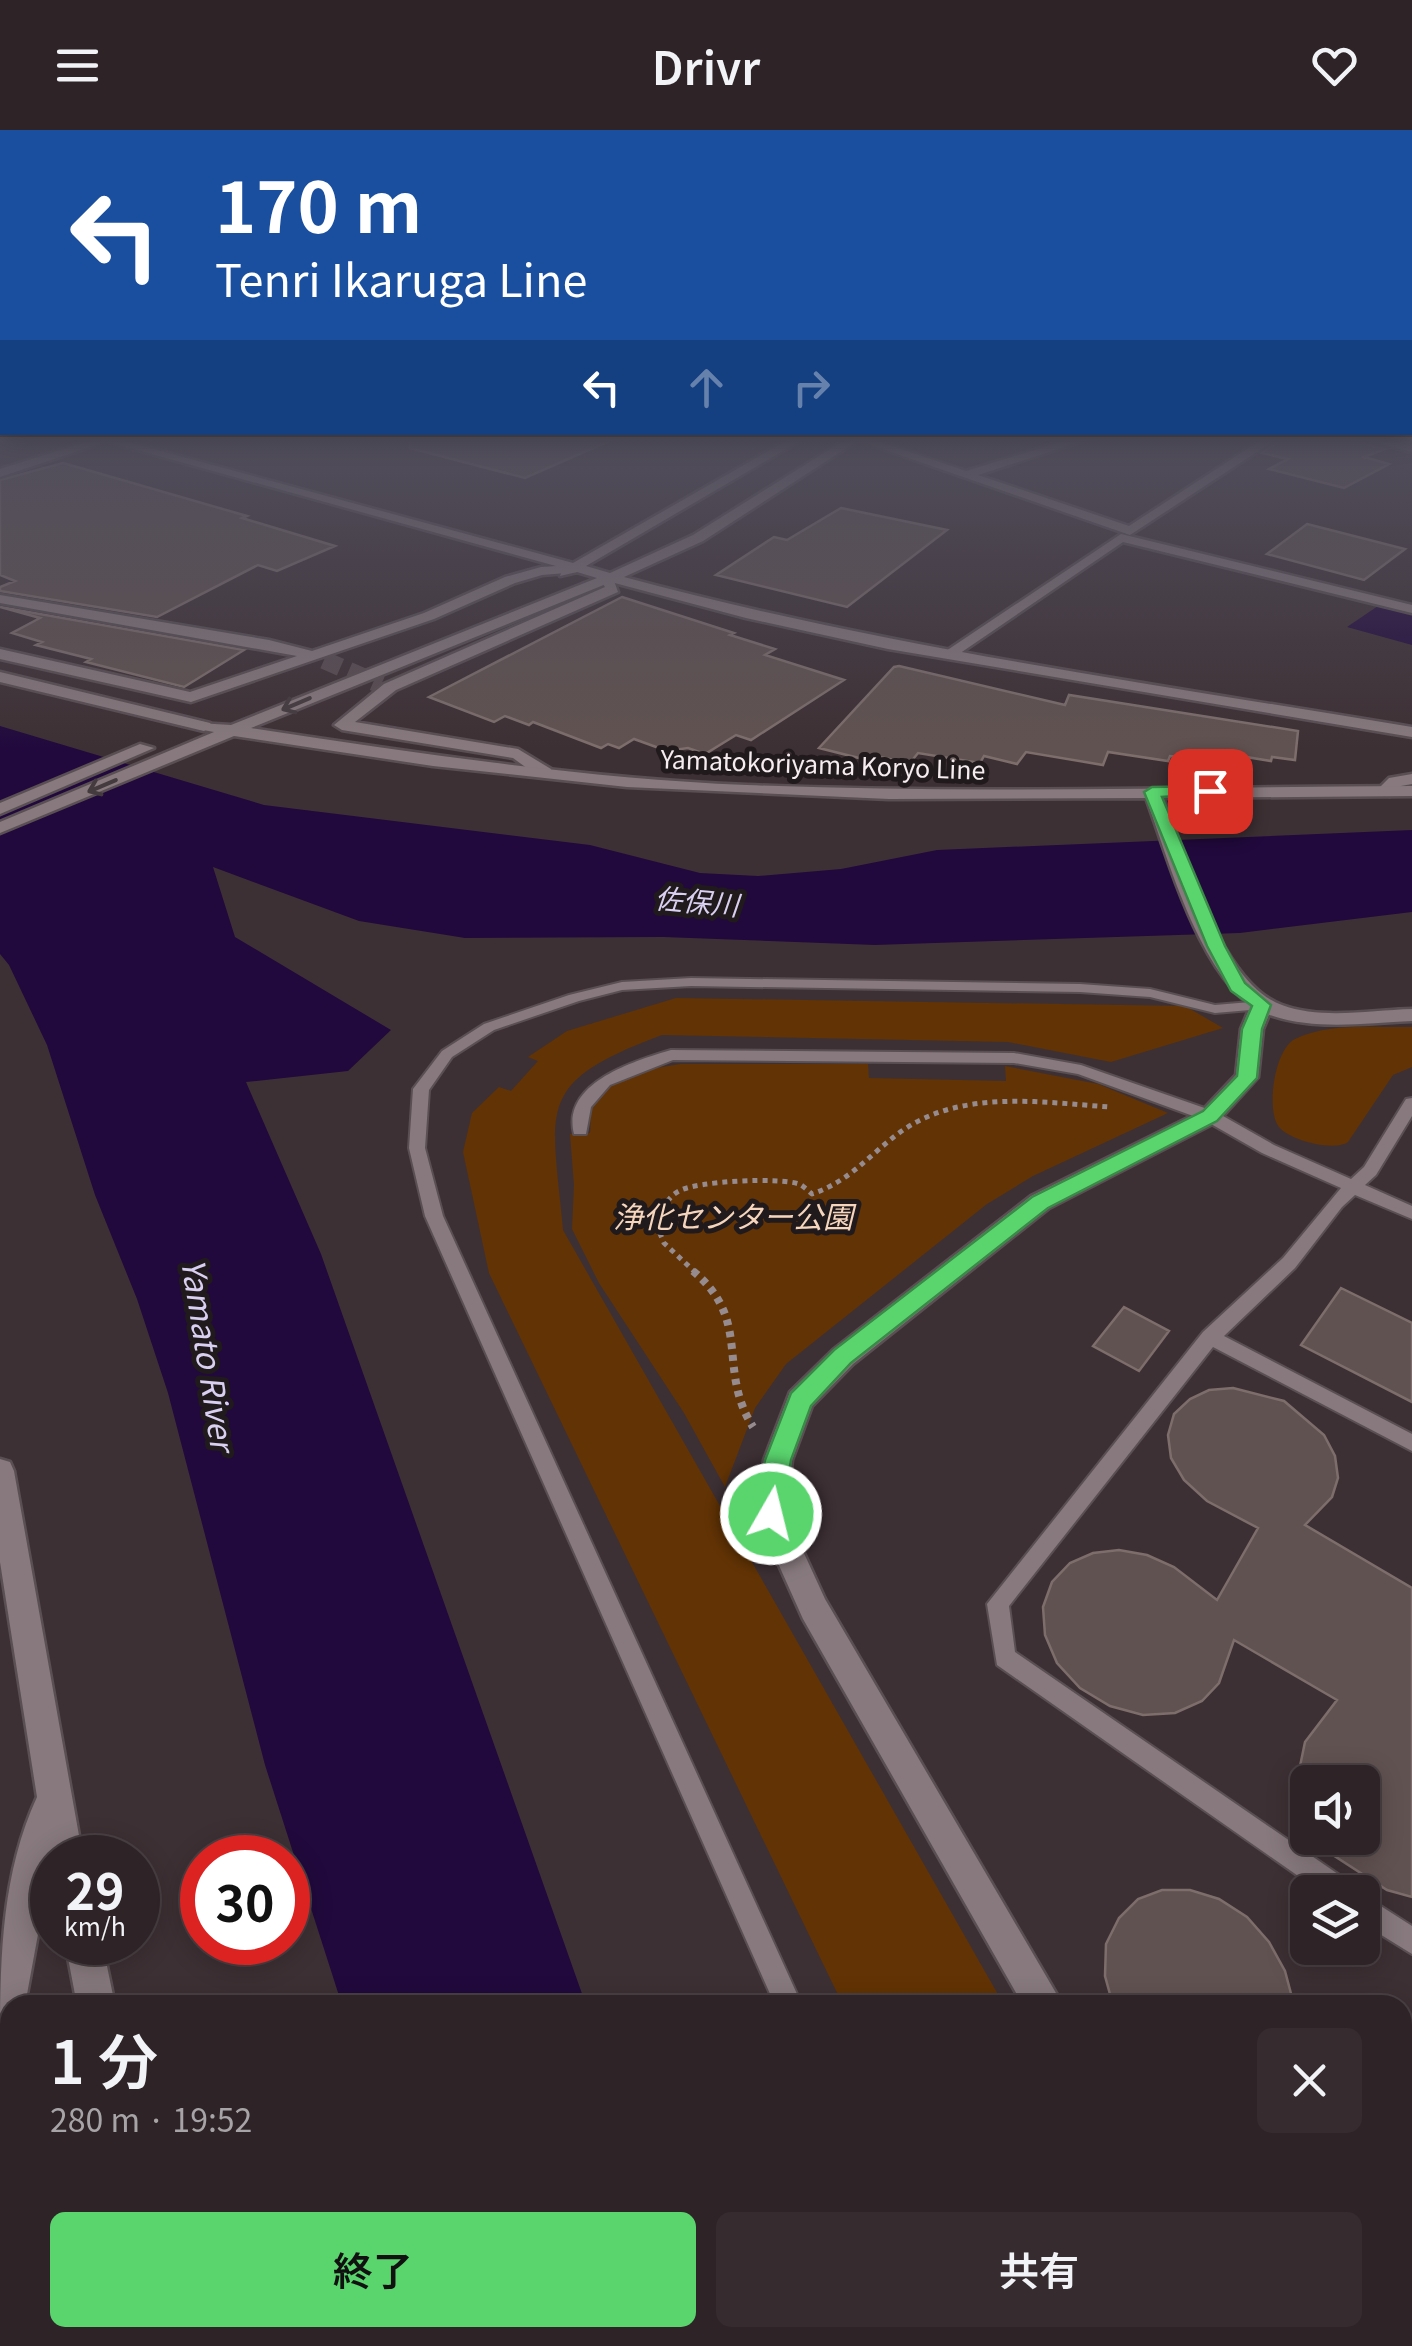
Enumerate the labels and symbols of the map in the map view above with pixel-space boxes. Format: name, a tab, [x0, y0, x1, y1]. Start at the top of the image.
one-way arrow	[281, 696, 311, 714]
street label: Yamatokoriyama Koryo Line	[659, 739, 986, 787]
pin	[1168, 749, 1253, 834]
one-way arrow	[87, 778, 117, 796]
water label: 佐保川	[653, 876, 744, 924]
park label: 浄化センター公園	[613, 1193, 857, 1237]
water label: Yamato River	[172, 1255, 249, 1458]
position arrow	[719, 1462, 823, 1566]
speed limit sign: 30	[180, 1835, 310, 1965]

